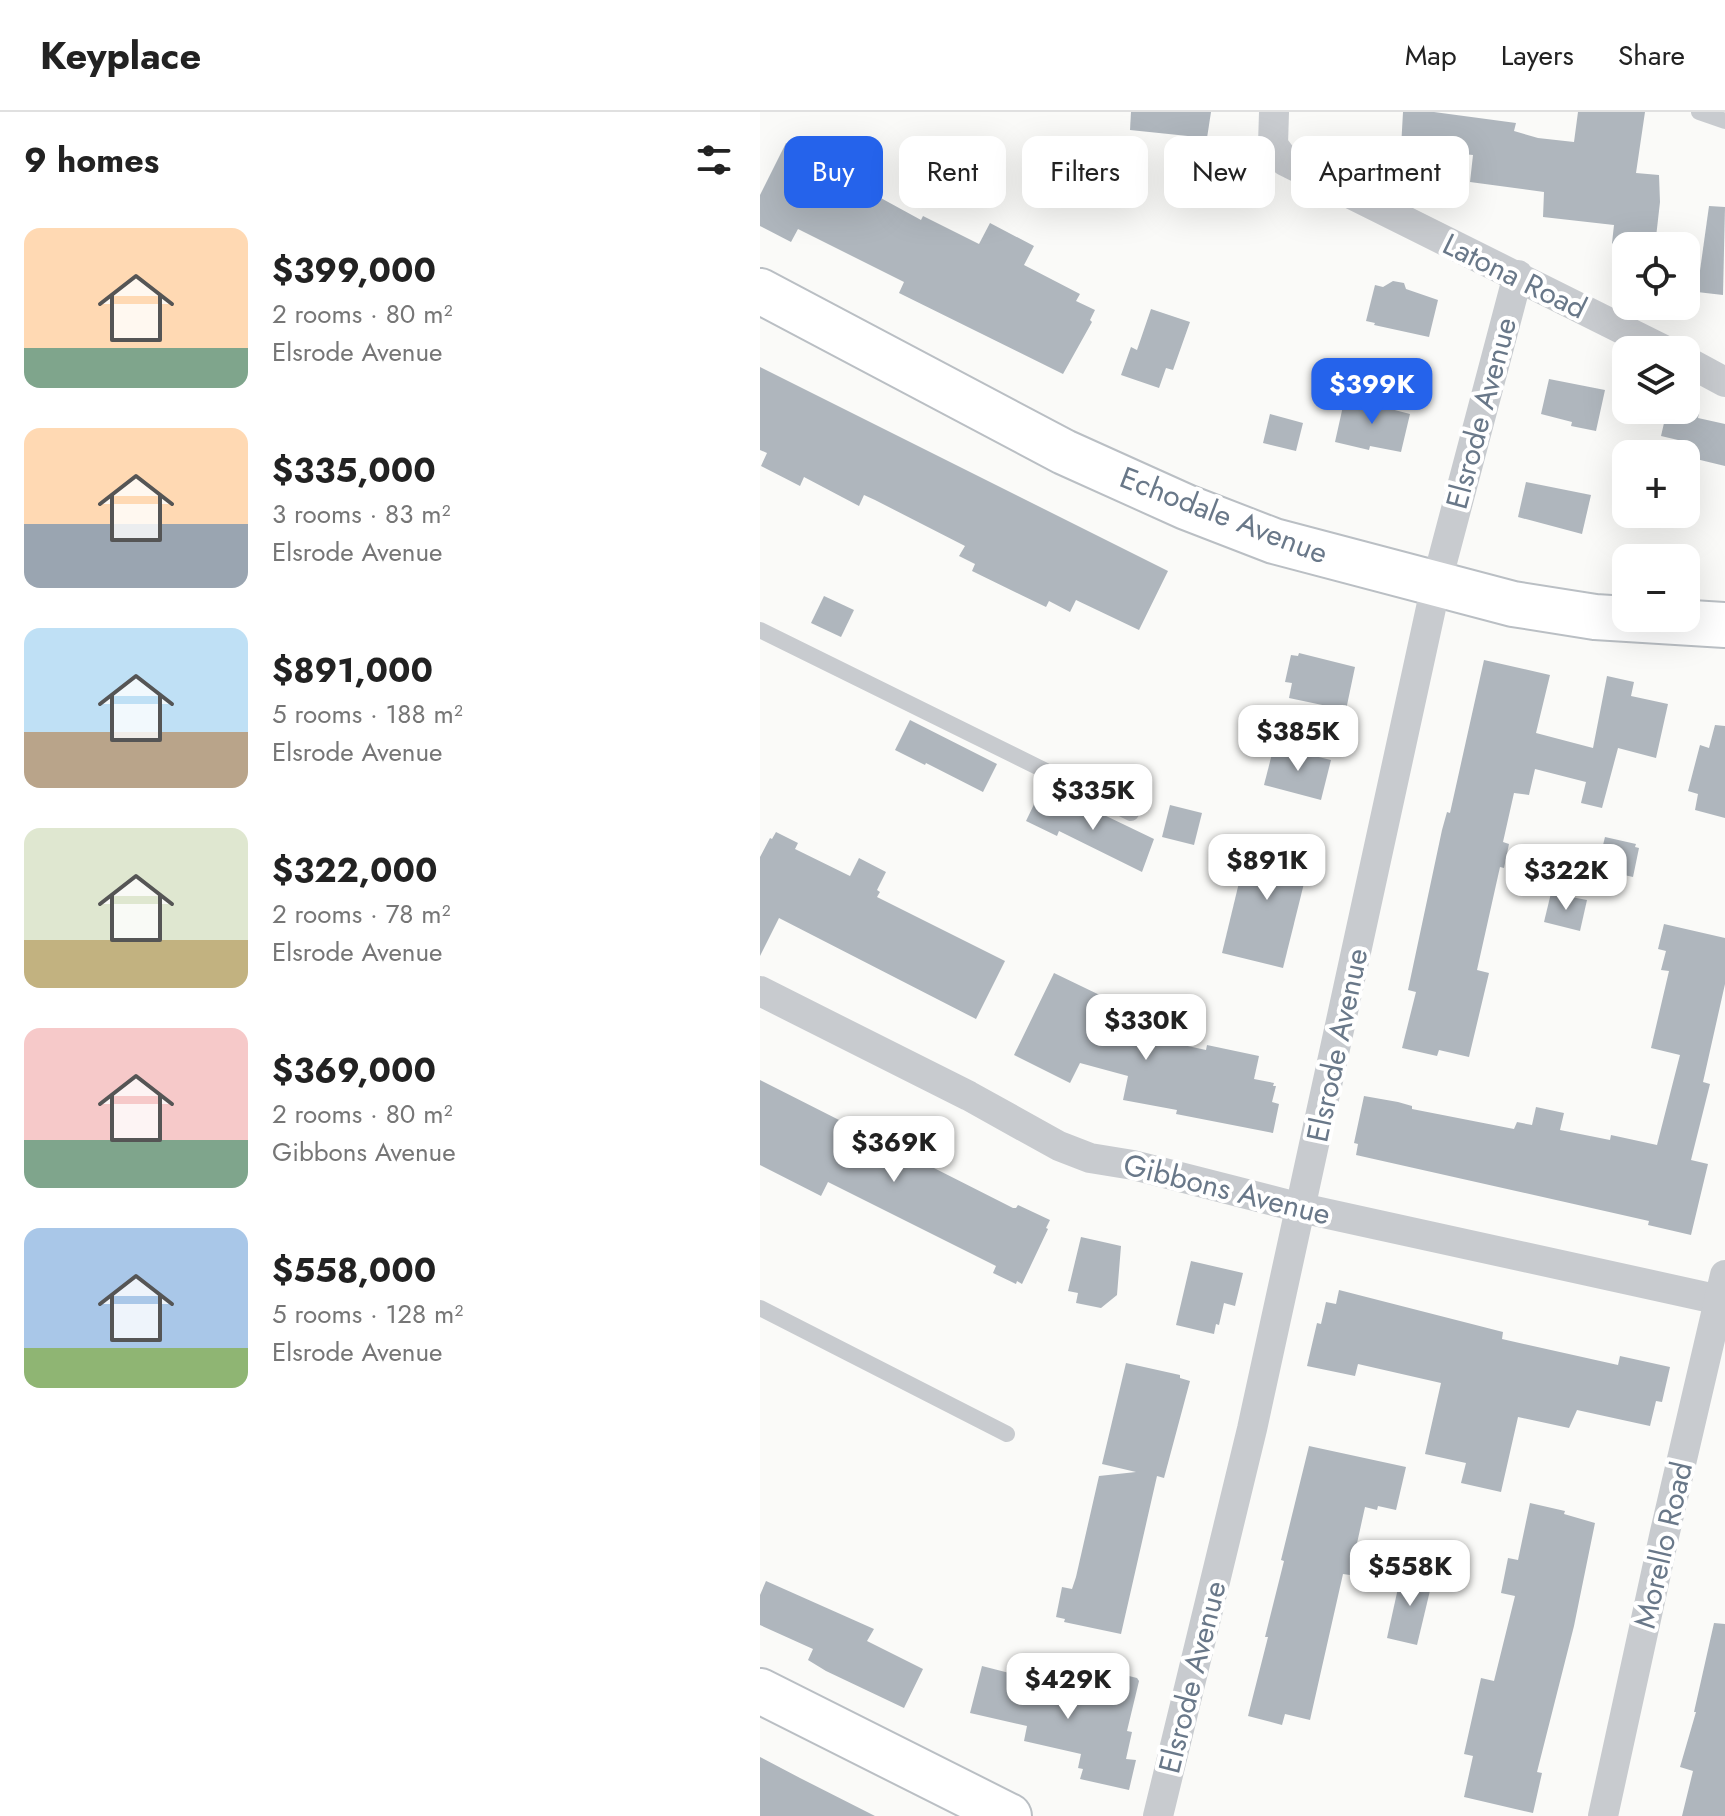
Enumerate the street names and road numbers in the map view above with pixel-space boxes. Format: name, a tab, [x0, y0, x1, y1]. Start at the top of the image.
street label: Latona Road	[1436, 223, 1594, 329]
street label: Elsrode Avenue	[1435, 312, 1527, 514]
street label: Echodale Avenue	[1114, 456, 1334, 574]
street label: Elsrode Avenue	[1296, 944, 1378, 1146]
street label: Gibbons Avenue	[1119, 1143, 1335, 1235]
street label: Morello Road	[1623, 1457, 1703, 1633]
street label: Elsrode Avenue	[1147, 1576, 1237, 1778]

